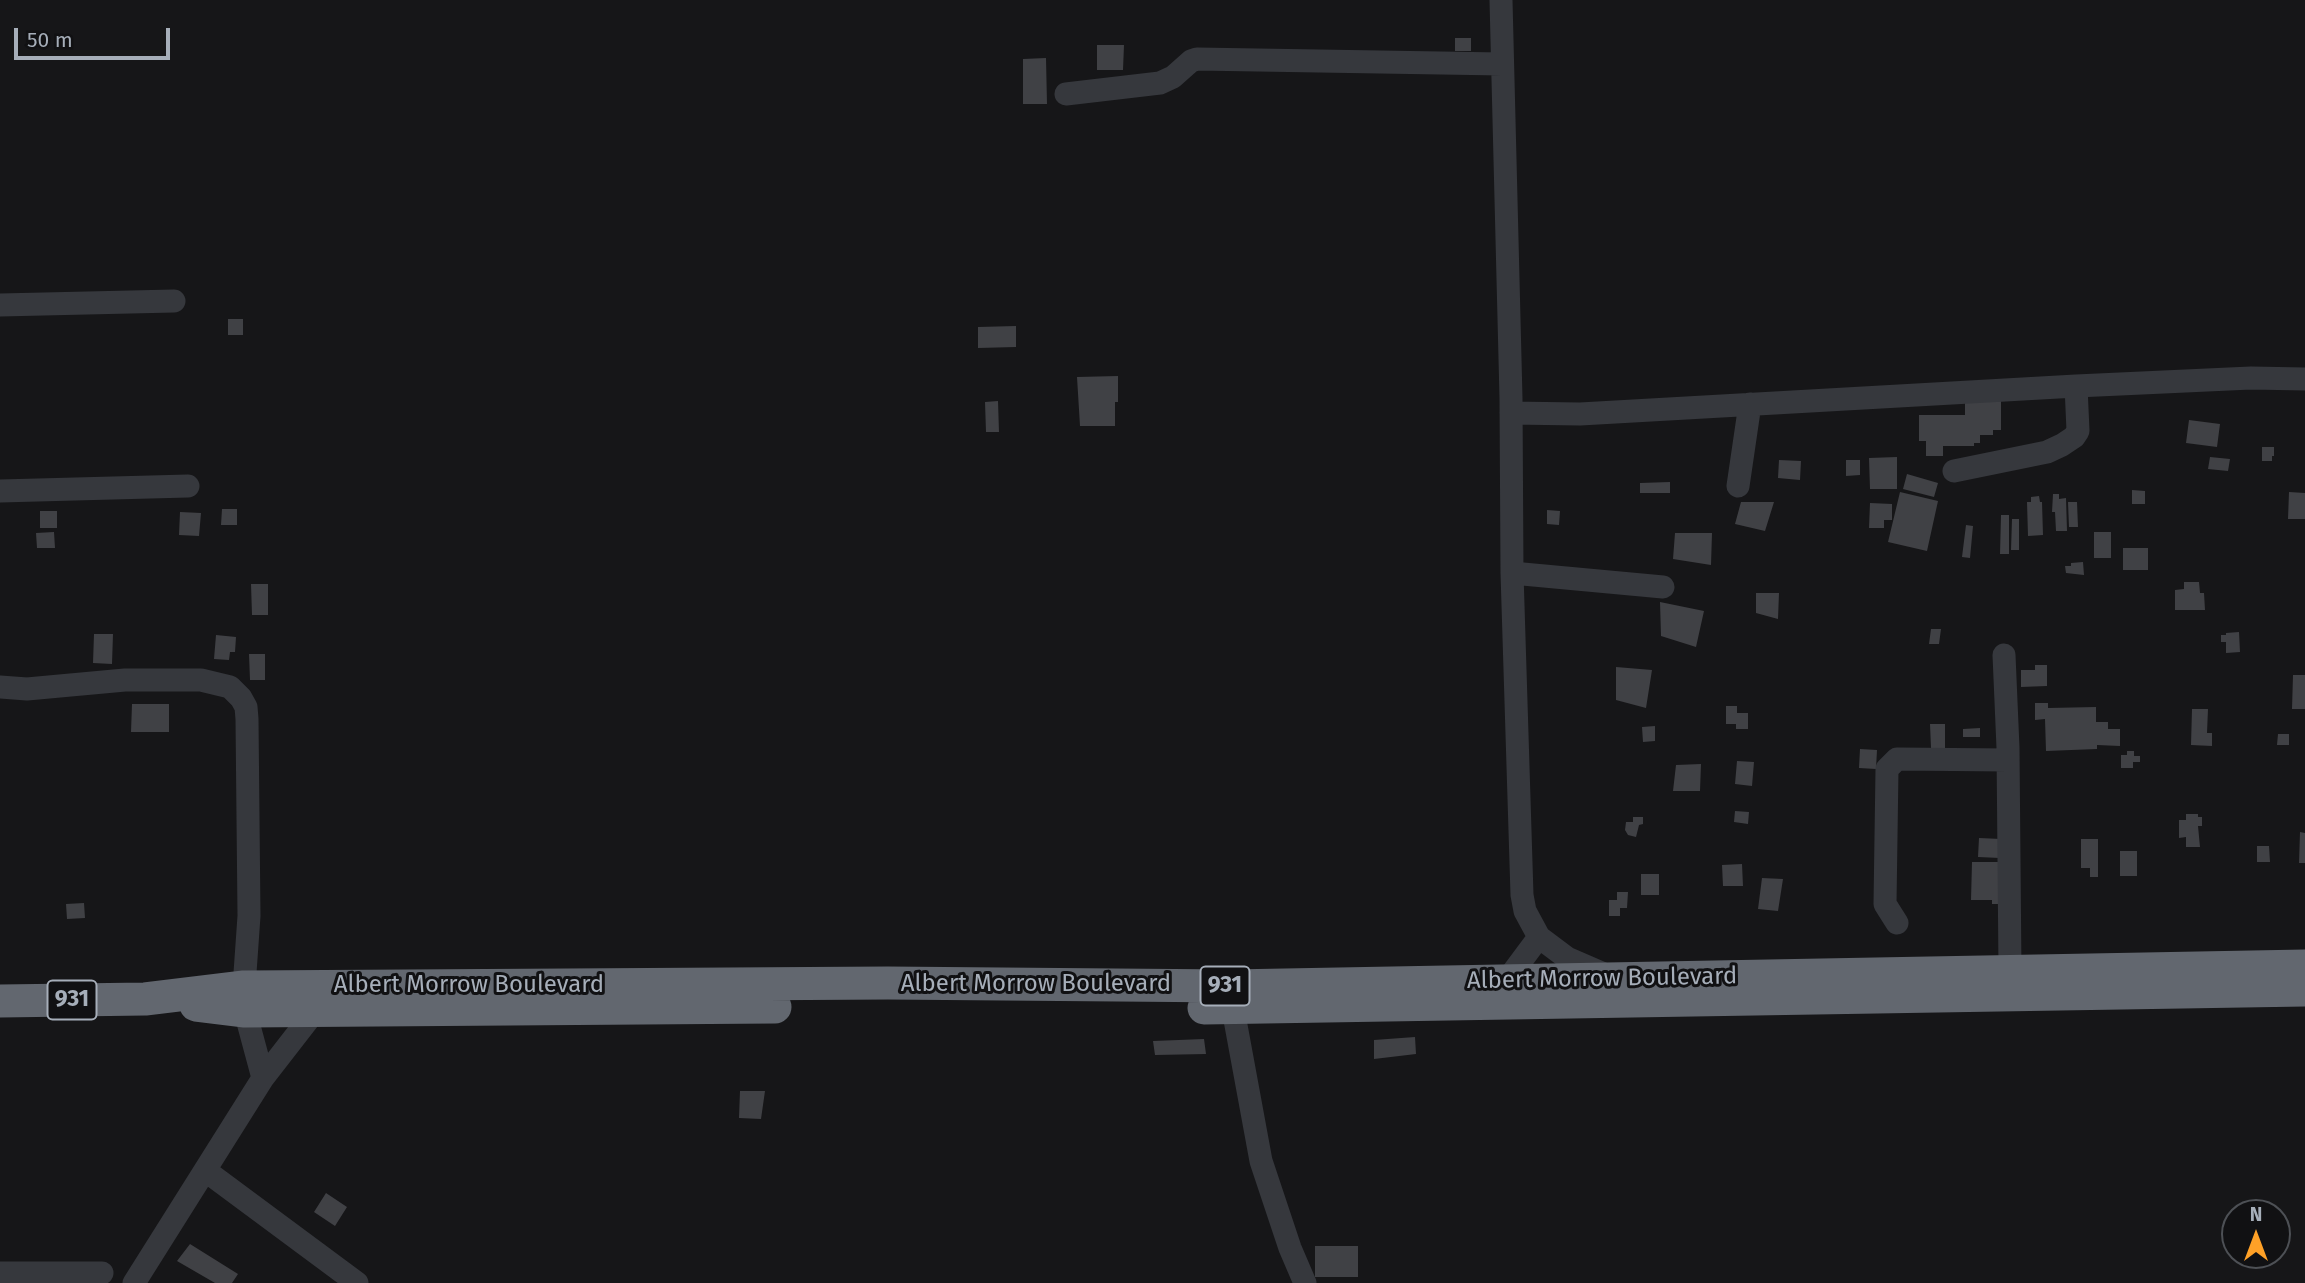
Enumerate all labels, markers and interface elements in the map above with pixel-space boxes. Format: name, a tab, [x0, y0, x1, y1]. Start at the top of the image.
scale bar	[18, 14, 173, 58]
text: 50 m	[27, 27, 73, 53]
street label: Albert Morrow Boulevard	[1467, 962, 1737, 996]
road number: 931	[1200, 967, 1250, 1006]
street label: Albert Morrow Boulevard	[901, 970, 1171, 998]
street label: Albert Morrow Boulevard	[334, 971, 604, 999]
road number: 931	[48, 981, 96, 1020]
north arrow	[2221, 1199, 2291, 1269]
text: N	[2250, 1203, 2262, 1226]

